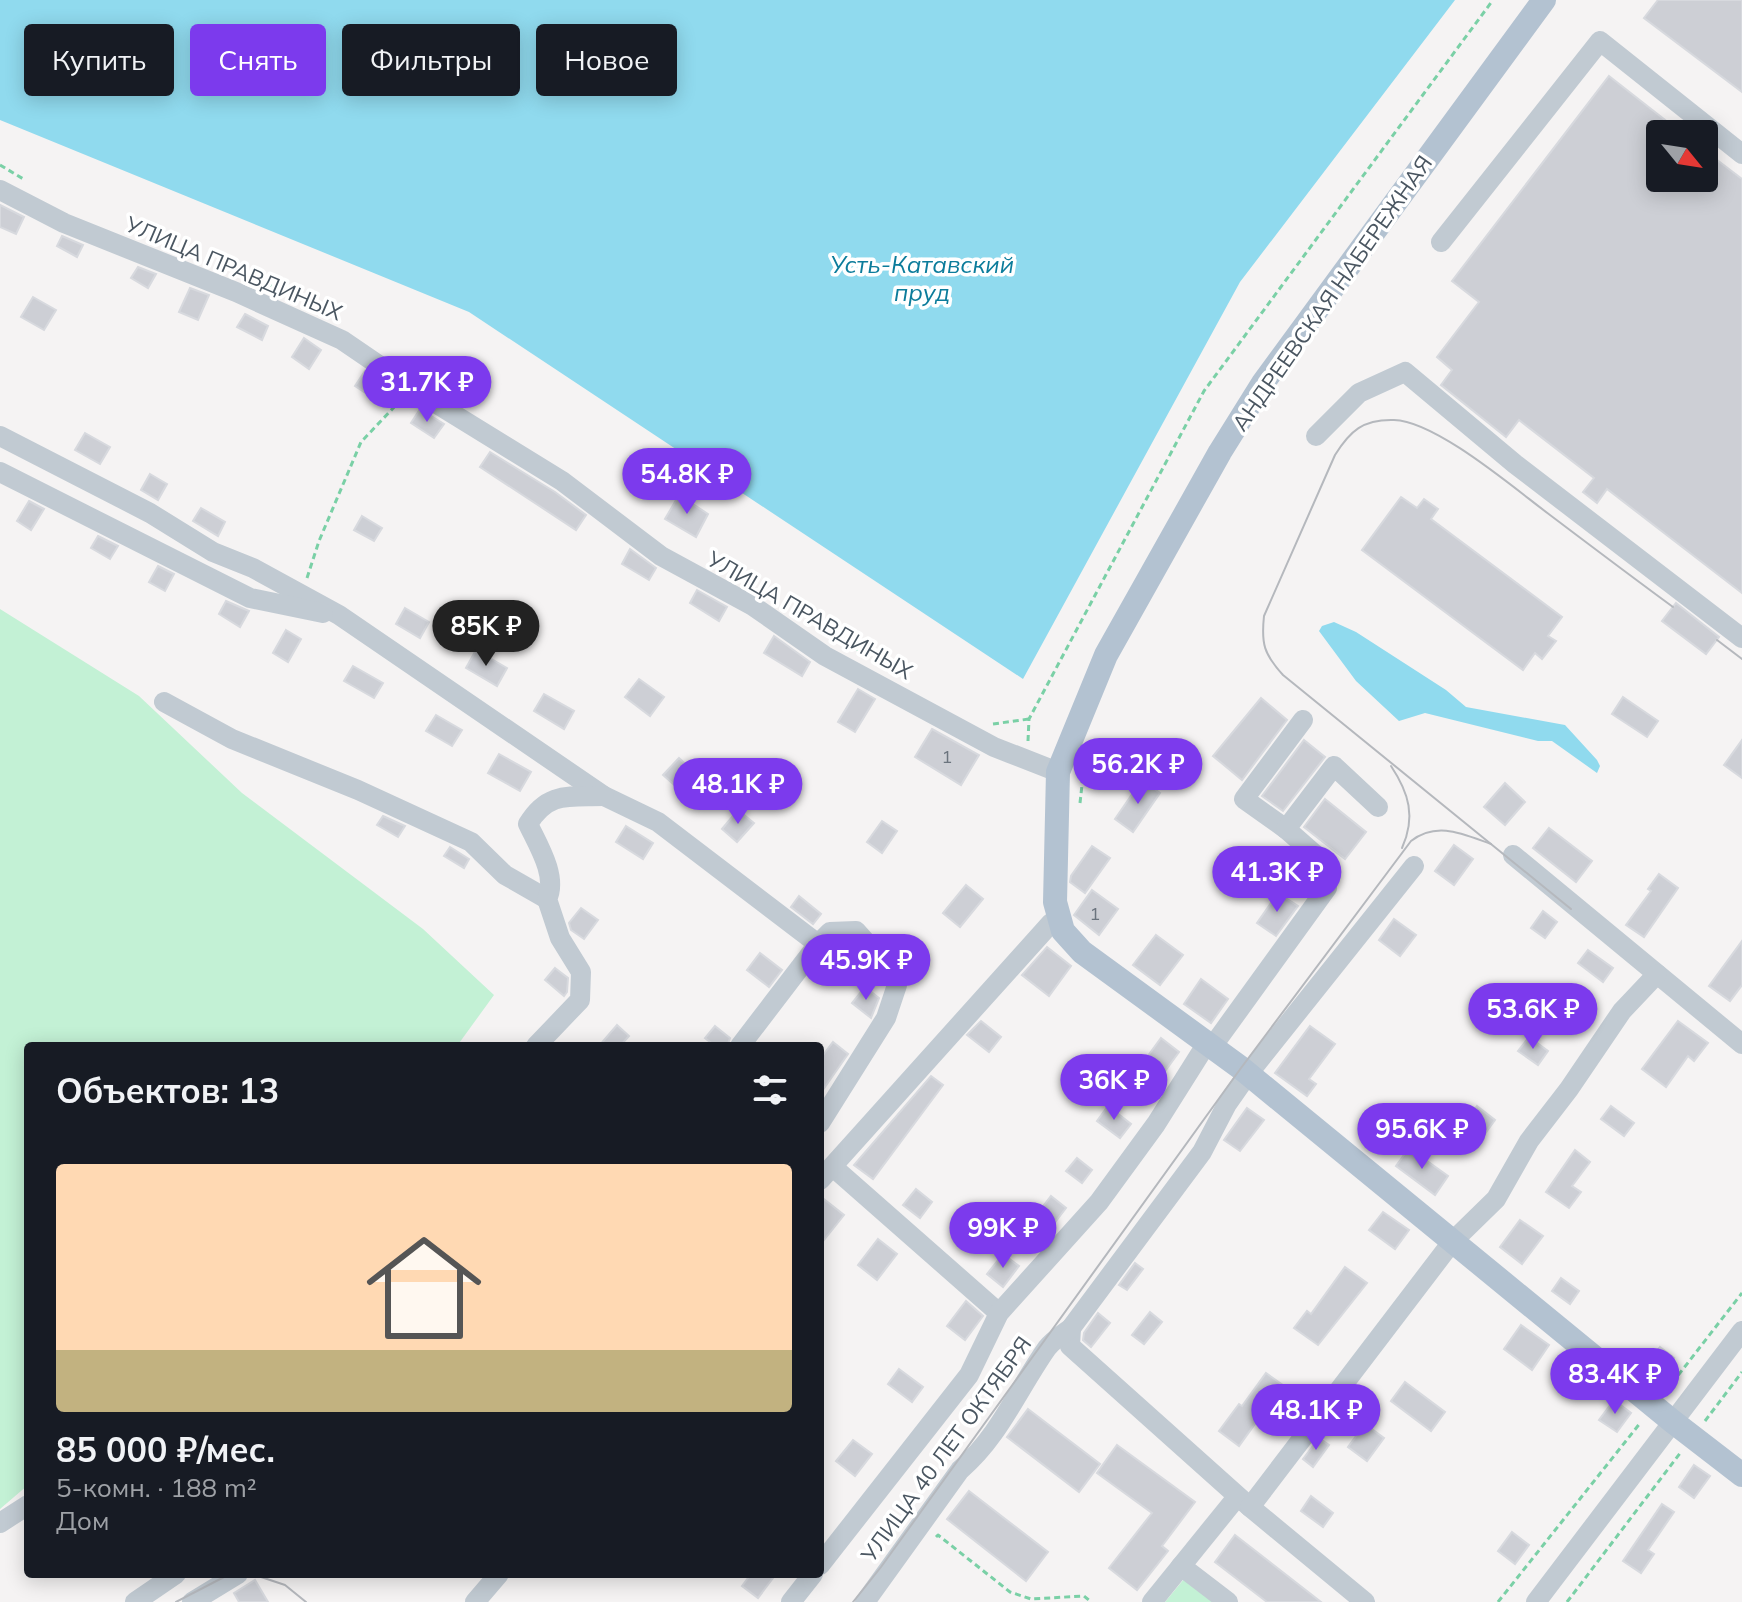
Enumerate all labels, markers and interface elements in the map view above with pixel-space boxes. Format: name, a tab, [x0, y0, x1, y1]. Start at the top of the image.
chip: Купить	[24, 24, 174, 96]
chip: Снять	[190, 24, 326, 96]
chip: Фильтры	[342, 24, 520, 96]
chip: Новое	[536, 24, 677, 96]
north arrow	[1646, 120, 1718, 192]
map controls	[1646, 120, 1718, 192]
street label: АНДРЕЕВСКАЯ НАБЕРЕЖНАЯ	[1226, 150, 1438, 436]
street label: УЛИЦА ПРАВДИНЫХ	[121, 209, 347, 327]
water label: Усть-Катавский пруд	[830, 249, 1014, 307]
pin: 31.7K ₽	[353, 356, 501, 424]
text: 31.7K ₽	[380, 365, 474, 398]
pin: 54.8K ₽	[613, 448, 761, 516]
text: 54.8K ₽	[640, 457, 734, 490]
street label: УЛИЦА ПРАВДИНЫХ	[701, 544, 918, 686]
pin: 85K ₽	[430, 600, 542, 668]
text: 85K ₽	[450, 609, 522, 642]
pin: 56.2K ₽	[1064, 738, 1212, 806]
house number: 1	[942, 745, 952, 768]
text: 56.2K ₽	[1091, 747, 1185, 780]
pin: 48.1K ₽	[664, 758, 812, 826]
text: 48.1K ₽	[691, 767, 785, 800]
pin: 41.3K ₽	[1203, 846, 1351, 914]
text: 41.3K ₽	[1230, 855, 1324, 888]
house number: 1	[1090, 902, 1100, 925]
pin: 45.9K ₽	[792, 934, 940, 1002]
text: 45.9K ₽	[819, 943, 913, 976]
pin: 53.6K ₽	[1459, 983, 1607, 1051]
text: 53.6K ₽	[1486, 992, 1580, 1025]
pin: 36K ₽	[1058, 1054, 1170, 1122]
text: 36K ₽	[1078, 1063, 1150, 1096]
icon: filters	[748, 1068, 792, 1112]
text: Объектов: 13	[56, 1069, 279, 1112]
pin: 95.6K ₽	[1348, 1103, 1496, 1171]
text: 95.6K ₽	[1375, 1112, 1469, 1145]
pin: 99K ₽	[947, 1202, 1059, 1270]
text: 99K ₽	[967, 1211, 1039, 1244]
icon: home	[352, 1216, 496, 1360]
street label: УЛИЦА 40 ЛЕТ ОКТЯБРЯ	[854, 1331, 1037, 1568]
pin: 83.4K ₽	[1541, 1348, 1689, 1416]
text: 83.4K ₽	[1568, 1357, 1662, 1390]
pin: 48.1K ₽	[1242, 1384, 1390, 1452]
text: 48.1K ₽	[1269, 1393, 1363, 1426]
text: 85 000 ₽/мес.	[56, 1428, 275, 1471]
text: 5-комн. · 188 m²	[56, 1471, 257, 1504]
text: Дом	[56, 1504, 109, 1537]

